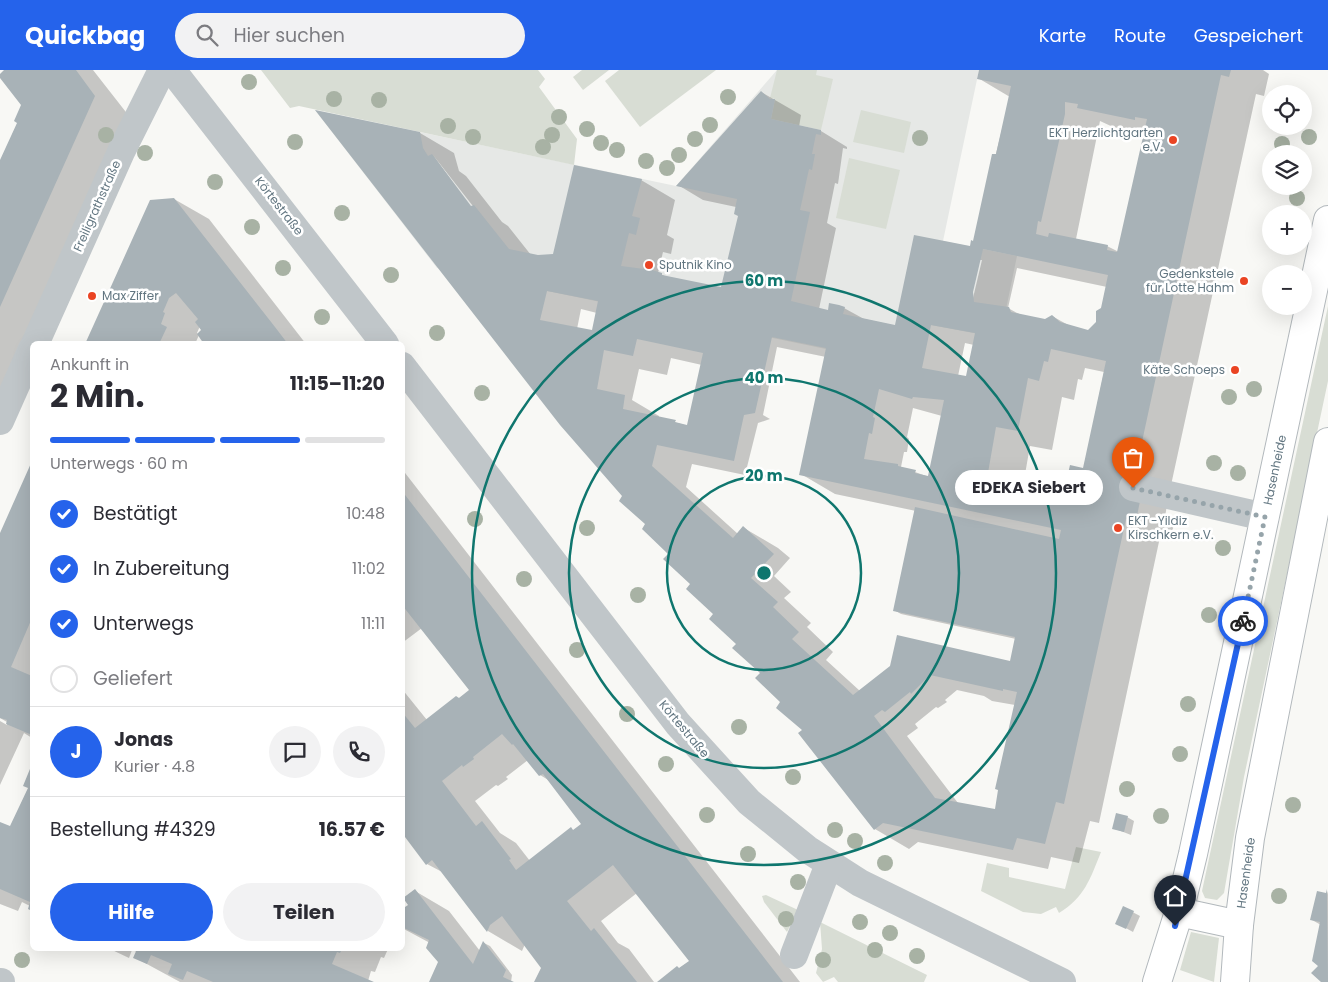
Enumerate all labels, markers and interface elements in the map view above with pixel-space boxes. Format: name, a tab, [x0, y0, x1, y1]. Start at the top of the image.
search box	[175, 13, 525, 58]
text: Quickbag	[25, 19, 145, 52]
icon: search	[193, 21, 221, 49]
text: Hier suchen	[233, 22, 345, 49]
text: Karte	[1039, 23, 1086, 48]
text: Route	[1114, 23, 1166, 48]
text: Gespeichert	[1194, 23, 1303, 48]
map controls	[1262, 85, 1312, 315]
button: locate	[1262, 85, 1312, 135]
place label: EKT Herzlichtgarten e.V.	[1049, 124, 1163, 155]
marker: EKT Herzlichtgarten e.V.	[1167, 134, 1179, 146]
button: layers	[1262, 145, 1312, 195]
street label: Freiligrathstraße	[69, 157, 124, 254]
street label: Körtestraße	[251, 173, 308, 239]
button: +	[1262, 205, 1312, 255]
place label: Sputnik Kino	[659, 256, 732, 273]
marker: Sputnik Kino	[643, 259, 655, 271]
place label: Gedenkstele für Lotte Hahm	[1146, 265, 1234, 296]
button: −	[1262, 265, 1312, 315]
text: 60 m	[745, 270, 783, 291]
marker: Gedenkstele für Lotte Hahm	[1238, 275, 1250, 287]
place label: Max Ziffer	[102, 287, 159, 304]
marker: Max Ziffer	[86, 290, 98, 302]
text: Ankunft in	[50, 353, 129, 376]
place label: Käte Schoeps	[1143, 361, 1225, 378]
marker: Käte Schoeps	[1229, 364, 1241, 376]
text: 40 m	[744, 367, 784, 388]
text: 11:15–11:20	[290, 370, 385, 397]
text: 2 Min.	[50, 373, 144, 418]
street label: Hasenheide	[1259, 433, 1290, 507]
pin	[1112, 437, 1154, 488]
icon: bag	[1119, 444, 1147, 472]
text: Unterwegs · 60 m	[50, 452, 188, 475]
text: 20 m	[745, 465, 783, 486]
callout: EDEKA Siebert	[956, 470, 1103, 506]
text: EDEKA Siebert	[972, 476, 1086, 499]
icon: check	[50, 500, 78, 528]
text: Bestätigt	[93, 500, 177, 527]
text: 10:48	[346, 502, 385, 525]
place label: EKT -Yildiz Kirschkern e.V.	[1128, 512, 1213, 543]
marker: EKT -Yildiz Kirschkern e.V.	[1112, 522, 1124, 534]
icon: check	[50, 555, 78, 583]
text: In Zubereitung	[93, 555, 230, 582]
text: 11:02	[352, 557, 385, 580]
centre of rings	[755, 564, 773, 582]
courier	[1218, 596, 1268, 646]
icon: bike	[1229, 607, 1257, 635]
icon: check	[50, 610, 78, 638]
text: Unterwegs	[93, 610, 194, 637]
text: 11:11	[361, 612, 385, 635]
text: Geliefert	[93, 665, 173, 692]
street label: Körtestraße	[655, 696, 713, 761]
text: Jonas	[114, 726, 173, 753]
button: chat	[269, 726, 321, 778]
button: phone	[333, 726, 385, 778]
text: J	[71, 738, 81, 765]
text: Kurier · 4.8	[114, 755, 195, 778]
text: Bestellung #4329	[50, 816, 216, 843]
text: 16.57 €	[319, 816, 385, 843]
street label: Hasenheide	[1232, 836, 1259, 909]
pin	[1154, 875, 1196, 926]
icon: home	[1161, 882, 1189, 910]
button: Hilfe	[50, 883, 213, 941]
button: Teilen	[223, 883, 385, 941]

